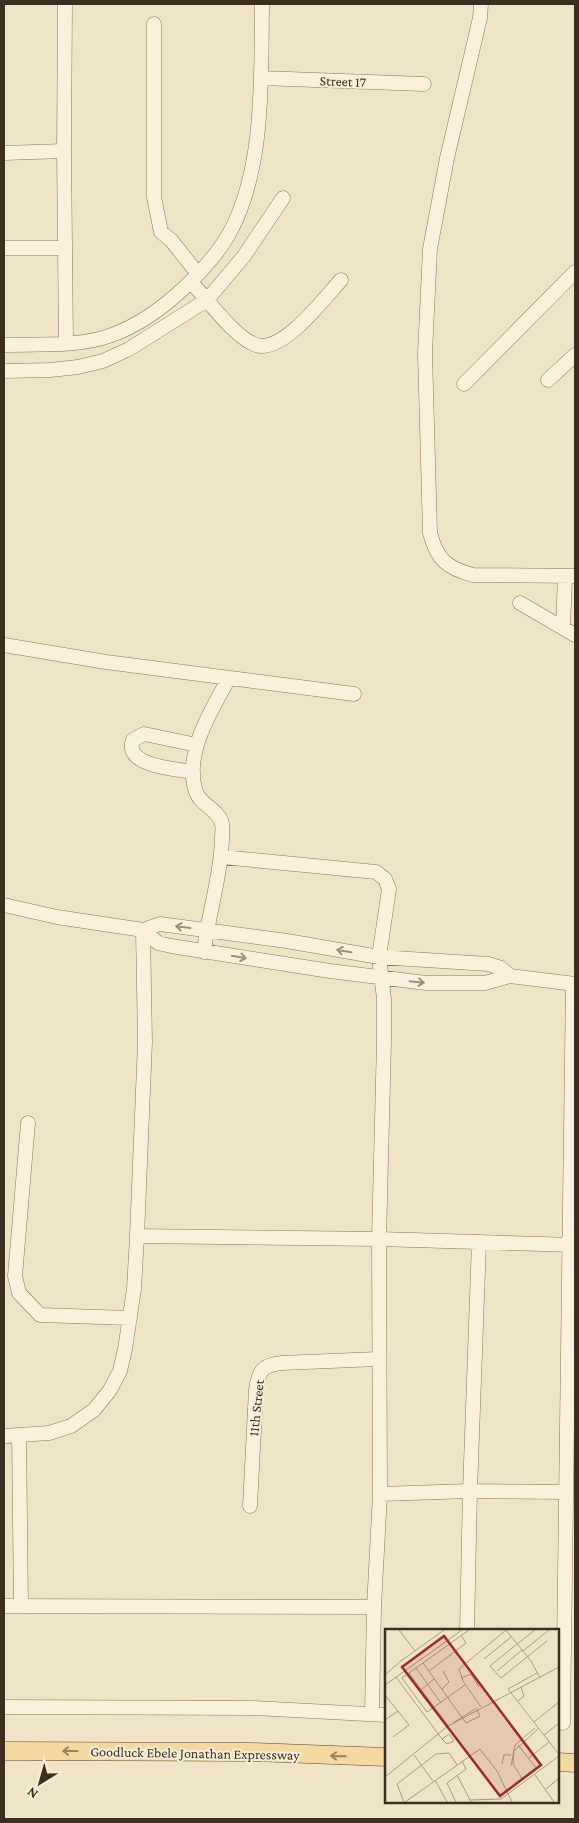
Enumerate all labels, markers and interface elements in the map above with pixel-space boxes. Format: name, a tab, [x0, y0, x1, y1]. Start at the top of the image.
street label: Street 17	[319, 72, 367, 90]
one-way arrow	[176, 922, 192, 932]
one-way arrow	[336, 946, 352, 956]
one-way arrow	[230, 952, 246, 962]
one-way arrow	[409, 977, 425, 987]
street label: 11th Street	[245, 1379, 267, 1437]
inset map	[385, 1629, 559, 1803]
street label: Goodluck Ebele Jonathan Expressway	[90, 1743, 300, 1763]
one-way arrow	[63, 1746, 79, 1756]
one-way arrow	[330, 1751, 346, 1761]
north arrow	[15, 1758, 65, 1808]
text: N	[23, 1784, 41, 1803]

